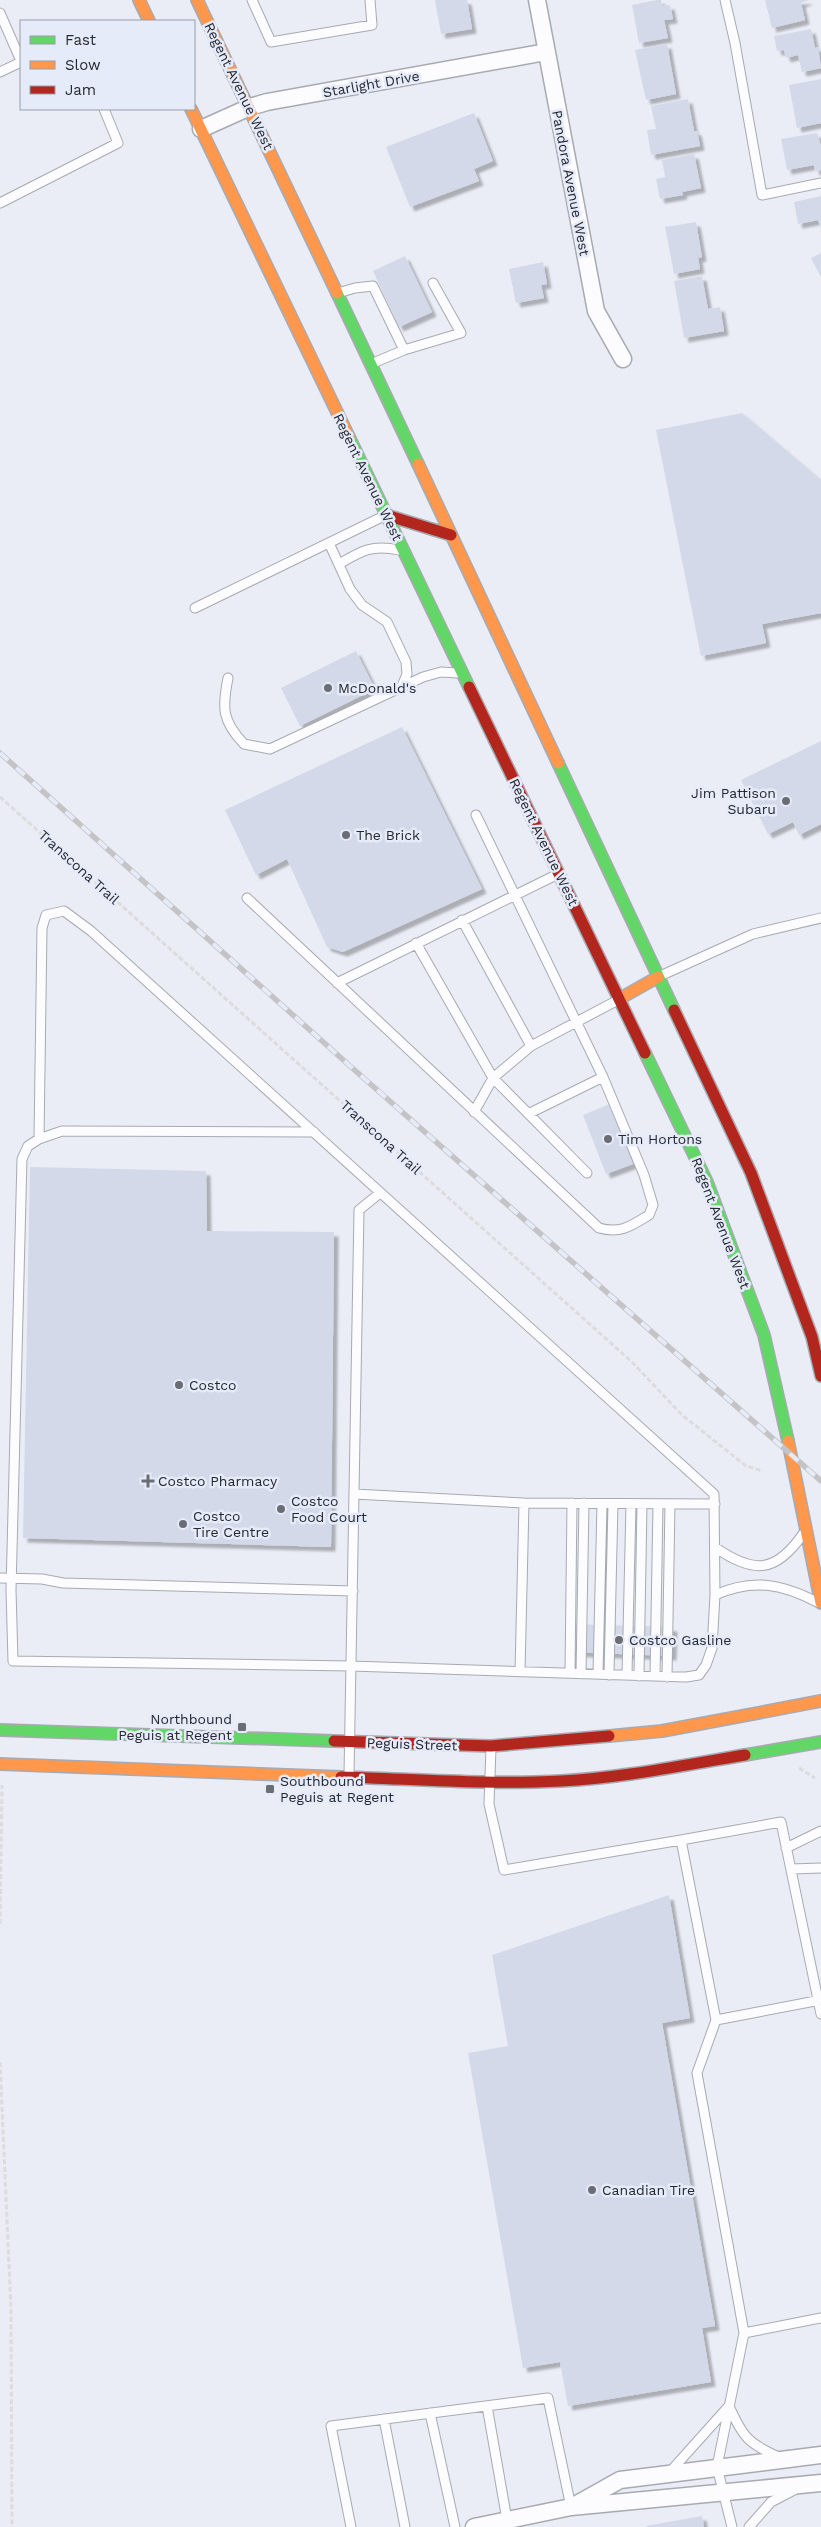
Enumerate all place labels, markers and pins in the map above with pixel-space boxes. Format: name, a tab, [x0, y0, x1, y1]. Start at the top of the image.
place label: McDonald's	[338, 680, 416, 696]
marker: McDonald's	[322, 682, 334, 694]
place label: Jim Pattison Subaru	[691, 785, 776, 817]
marker: Jim Pattison Subaru	[780, 795, 792, 807]
place label: The Brick	[356, 827, 420, 843]
marker: The Brick	[340, 829, 352, 841]
place label: Tim Hortons	[618, 1131, 702, 1147]
marker: Tim Hortons	[602, 1133, 614, 1145]
place label: Costco	[189, 1377, 237, 1393]
marker: Costco	[173, 1379, 185, 1391]
place label: Costco Pharmacy	[158, 1473, 278, 1489]
marker: Costco Pharmacy	[142, 1475, 154, 1487]
place label: Costco Food Court	[291, 1493, 367, 1525]
marker: Costco Food Court	[275, 1503, 287, 1515]
place label: Costco Tire Centre	[193, 1508, 269, 1540]
marker: Costco Tire Centre	[177, 1518, 189, 1530]
place label: Costco Gasline	[629, 1632, 731, 1648]
marker: Costco Gasline	[613, 1634, 625, 1646]
place label: Northbound Peguis at Regent	[118, 1711, 232, 1743]
marker: Northbound Peguis at Regent	[236, 1721, 248, 1733]
place label: Southbound Peguis at Regent	[280, 1773, 394, 1805]
marker: Southbound Peguis at Regent	[264, 1783, 276, 1795]
place label: Canadian Tire	[602, 2182, 695, 2198]
marker: Canadian Tire	[586, 2184, 598, 2196]

